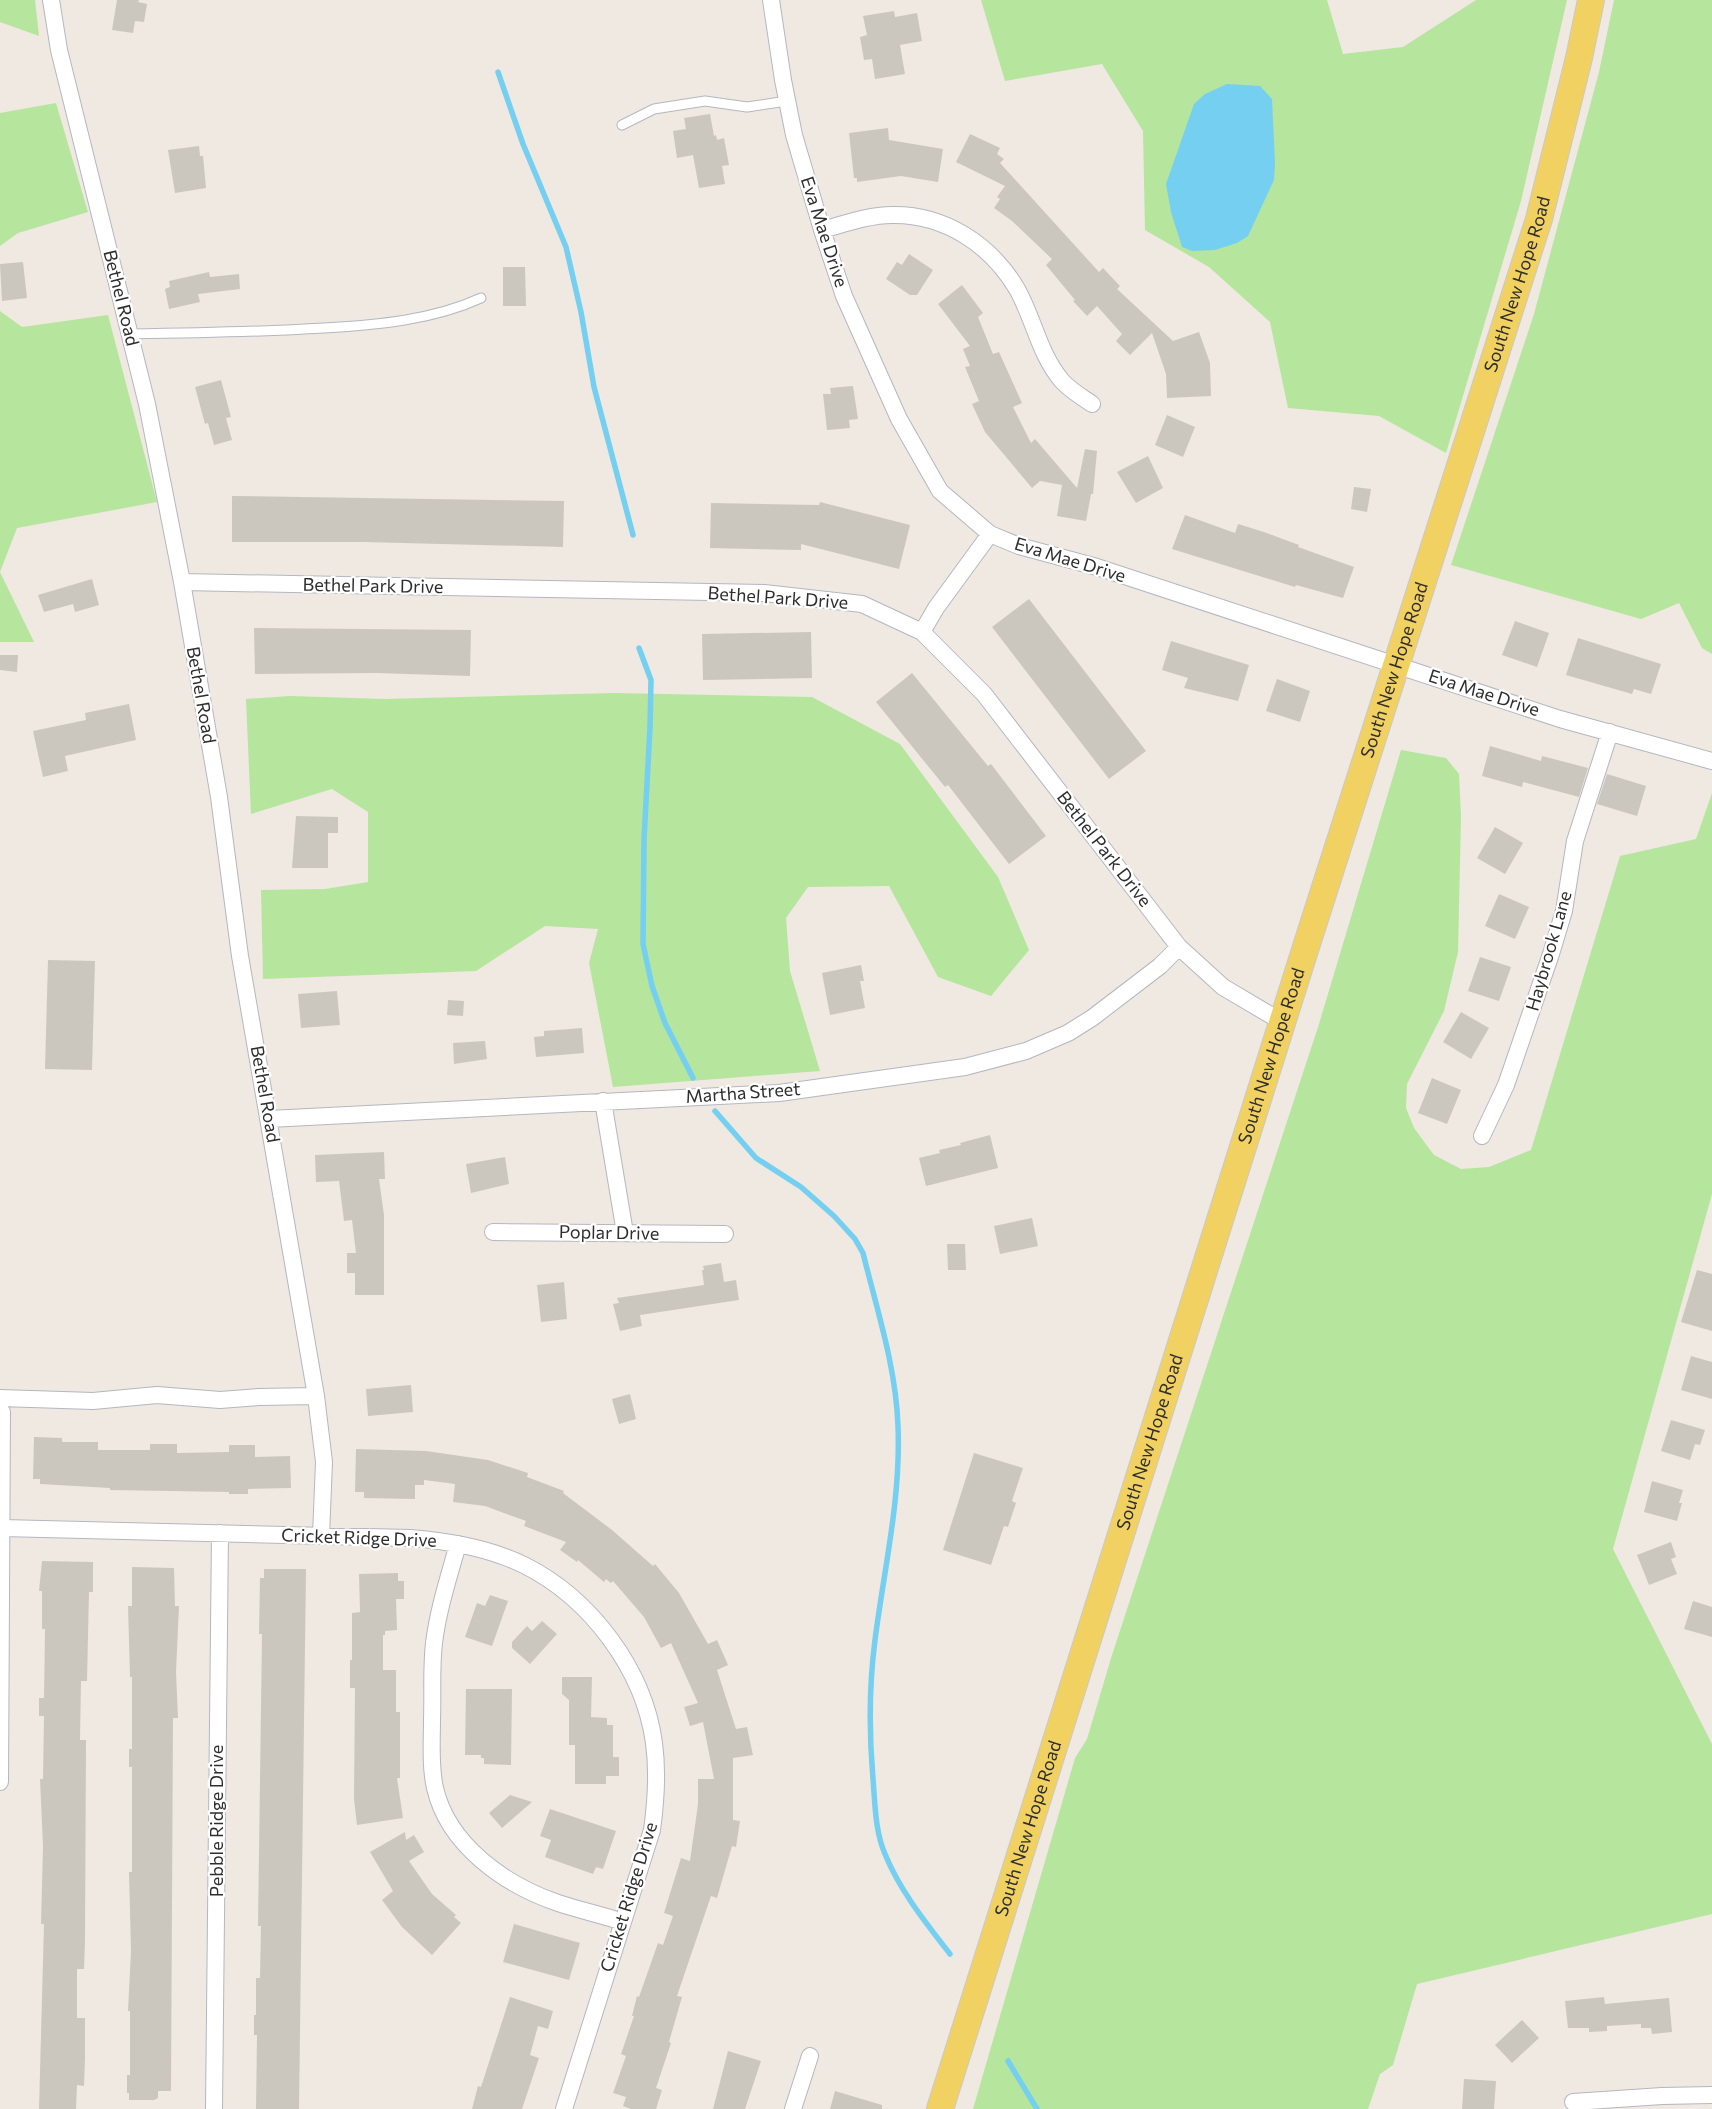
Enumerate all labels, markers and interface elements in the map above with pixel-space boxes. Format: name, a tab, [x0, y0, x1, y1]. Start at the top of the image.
street label: Eva Mae Drive	[797, 174, 853, 290]
street label: South New Hope Road	[1479, 194, 1554, 375]
street label: Bethel Road	[99, 247, 145, 348]
street label: Eva Mae Drive	[1012, 532, 1129, 586]
street label: Bethel Park Drive	[302, 573, 444, 597]
street label: South New Hope Road	[1355, 579, 1432, 760]
street label: Bethel Park Drive	[707, 581, 849, 613]
street label: Bethel Road	[183, 645, 221, 745]
street label: Eva Mae Drive	[1426, 664, 1542, 720]
street label: Bethel Park Drive	[1053, 786, 1157, 911]
street label: Haybrook Lane	[1520, 888, 1576, 1013]
street label: South New Hope Road	[1233, 965, 1309, 1146]
street label: Bethel Road	[247, 1044, 285, 1144]
street label: Martha Street	[685, 1077, 801, 1107]
street label: Poplar Drive	[559, 1220, 659, 1244]
street label: South New Hope Road	[1111, 1351, 1187, 1533]
street label: Cricket Ridge Drive	[281, 1523, 437, 1551]
street label: South New Hope Road	[989, 1738, 1065, 1919]
street label: Pebble Ridge Drive	[205, 1745, 227, 1897]
street label: Cricket Ridge Drive	[595, 1819, 661, 1974]

